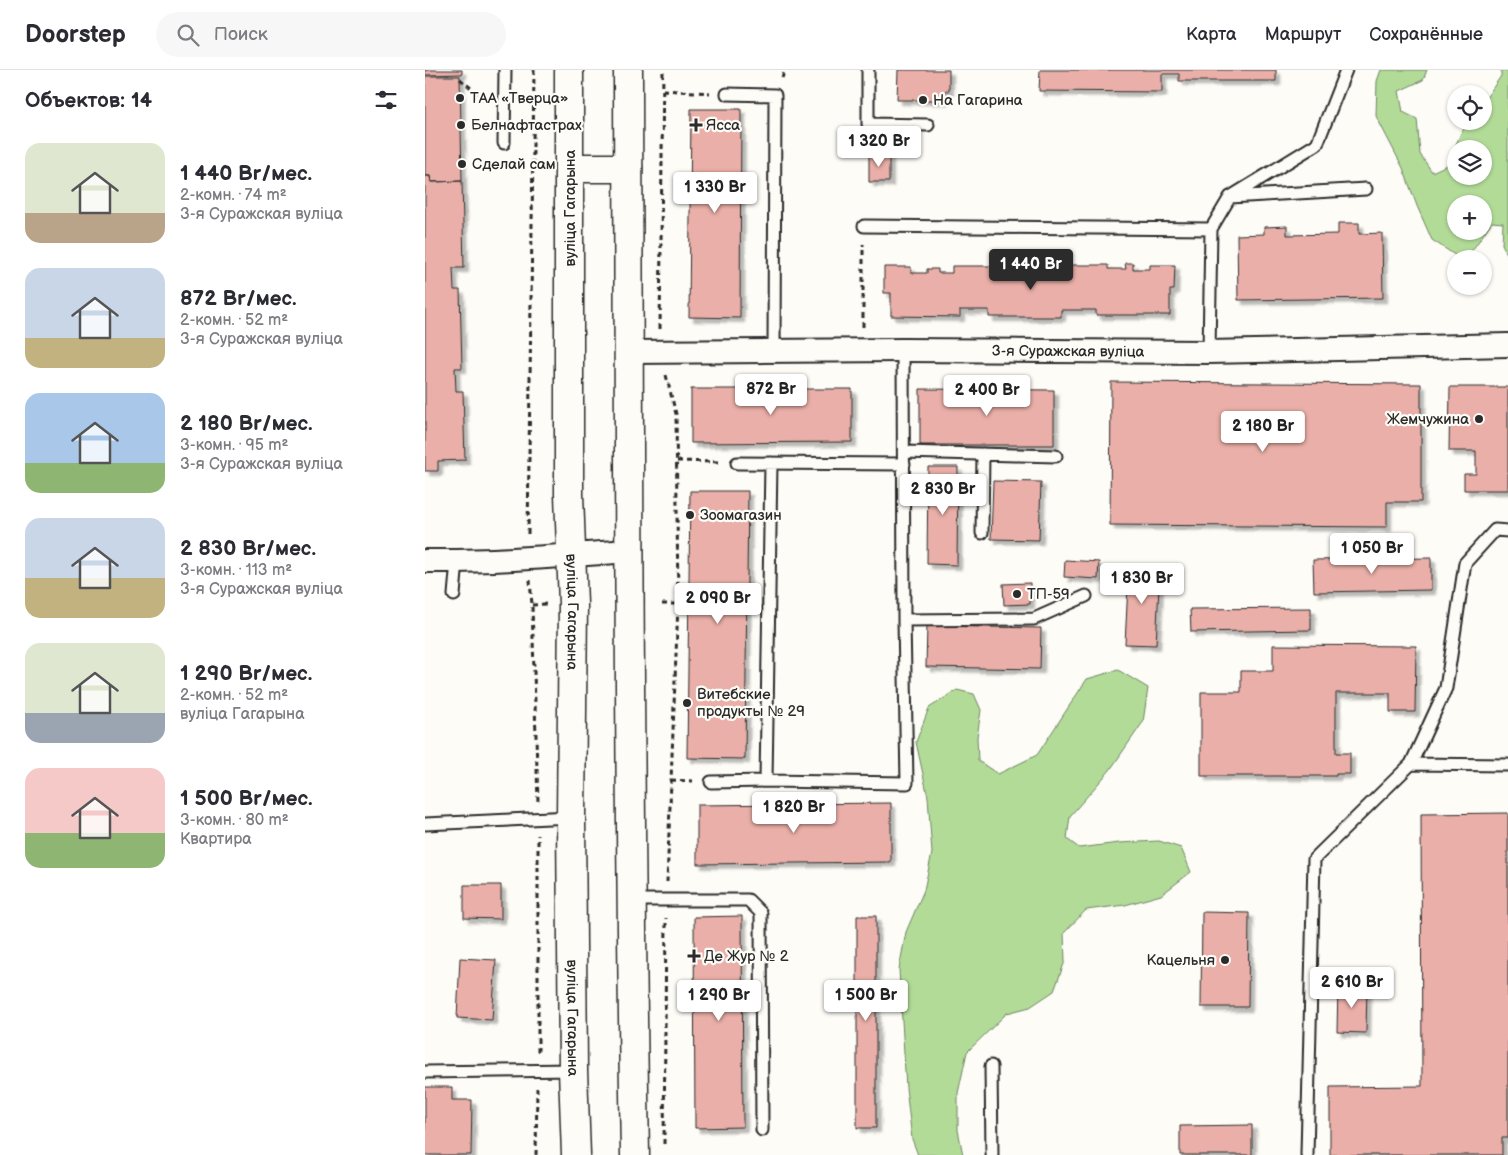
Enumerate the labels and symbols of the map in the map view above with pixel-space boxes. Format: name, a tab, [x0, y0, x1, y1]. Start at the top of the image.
place label: ТАА «Тверца»	[470, 89, 568, 108]
place label: На Гагарина	[933, 91, 1023, 110]
marker: ТАА «Тверца»	[454, 92, 466, 104]
marker: На Гагарина	[917, 94, 929, 106]
place label: Белнафтастрах	[471, 116, 582, 135]
place label: Ясса	[706, 116, 740, 135]
marker: Белнафтастрах	[455, 119, 467, 131]
marker: Ясса	[690, 119, 702, 131]
pin: 1 320 Br	[827, 126, 931, 168]
street label: вуліца Гагарына	[561, 149, 580, 266]
place label: Сделай сам	[472, 155, 556, 174]
marker: Сделай сам	[456, 158, 468, 170]
pin: 1 330 Br	[663, 172, 767, 214]
pin: 1 440 Br	[979, 248, 1083, 291]
street label: 3-я Суражская вуліца	[992, 342, 1145, 362]
pin: 872 Br	[730, 374, 812, 416]
pin: 2 400 Br	[935, 374, 1039, 417]
pin: 2 180 Br	[1211, 410, 1315, 453]
place label: Жемчужина	[1387, 410, 1469, 429]
marker: Жемчужина	[1473, 413, 1485, 425]
pin: 2 830 Br	[891, 474, 995, 516]
place label: Зоомагазин	[700, 506, 782, 525]
marker: Зоомагазин	[684, 509, 696, 521]
pin: 1 050 Br	[1320, 532, 1424, 575]
street label: вуліца Гагарына	[561, 553, 582, 671]
pin: 1 830 Br	[1090, 562, 1194, 605]
pin: 2 090 Br	[666, 582, 770, 625]
place label: ТП-59	[1027, 585, 1070, 604]
marker: ТП-59	[1011, 588, 1023, 600]
place label: Витебские продукты № 29	[697, 685, 805, 721]
marker: Витебские продукты № 29	[681, 697, 693, 709]
pin: 1 820 Br	[742, 792, 846, 834]
place label: Де Жур № 2	[704, 947, 789, 966]
marker: Де Жур № 2	[688, 950, 700, 962]
place label: Кацельня	[1147, 951, 1215, 970]
marker: Кацельня	[1219, 954, 1231, 966]
street label: вуліца Гагарына	[562, 959, 582, 1077]
pin: 2 610 Br	[1300, 966, 1404, 1009]
pin: 1 290 Br	[667, 980, 771, 1022]
pin: 1 500 Br	[814, 980, 918, 1022]

